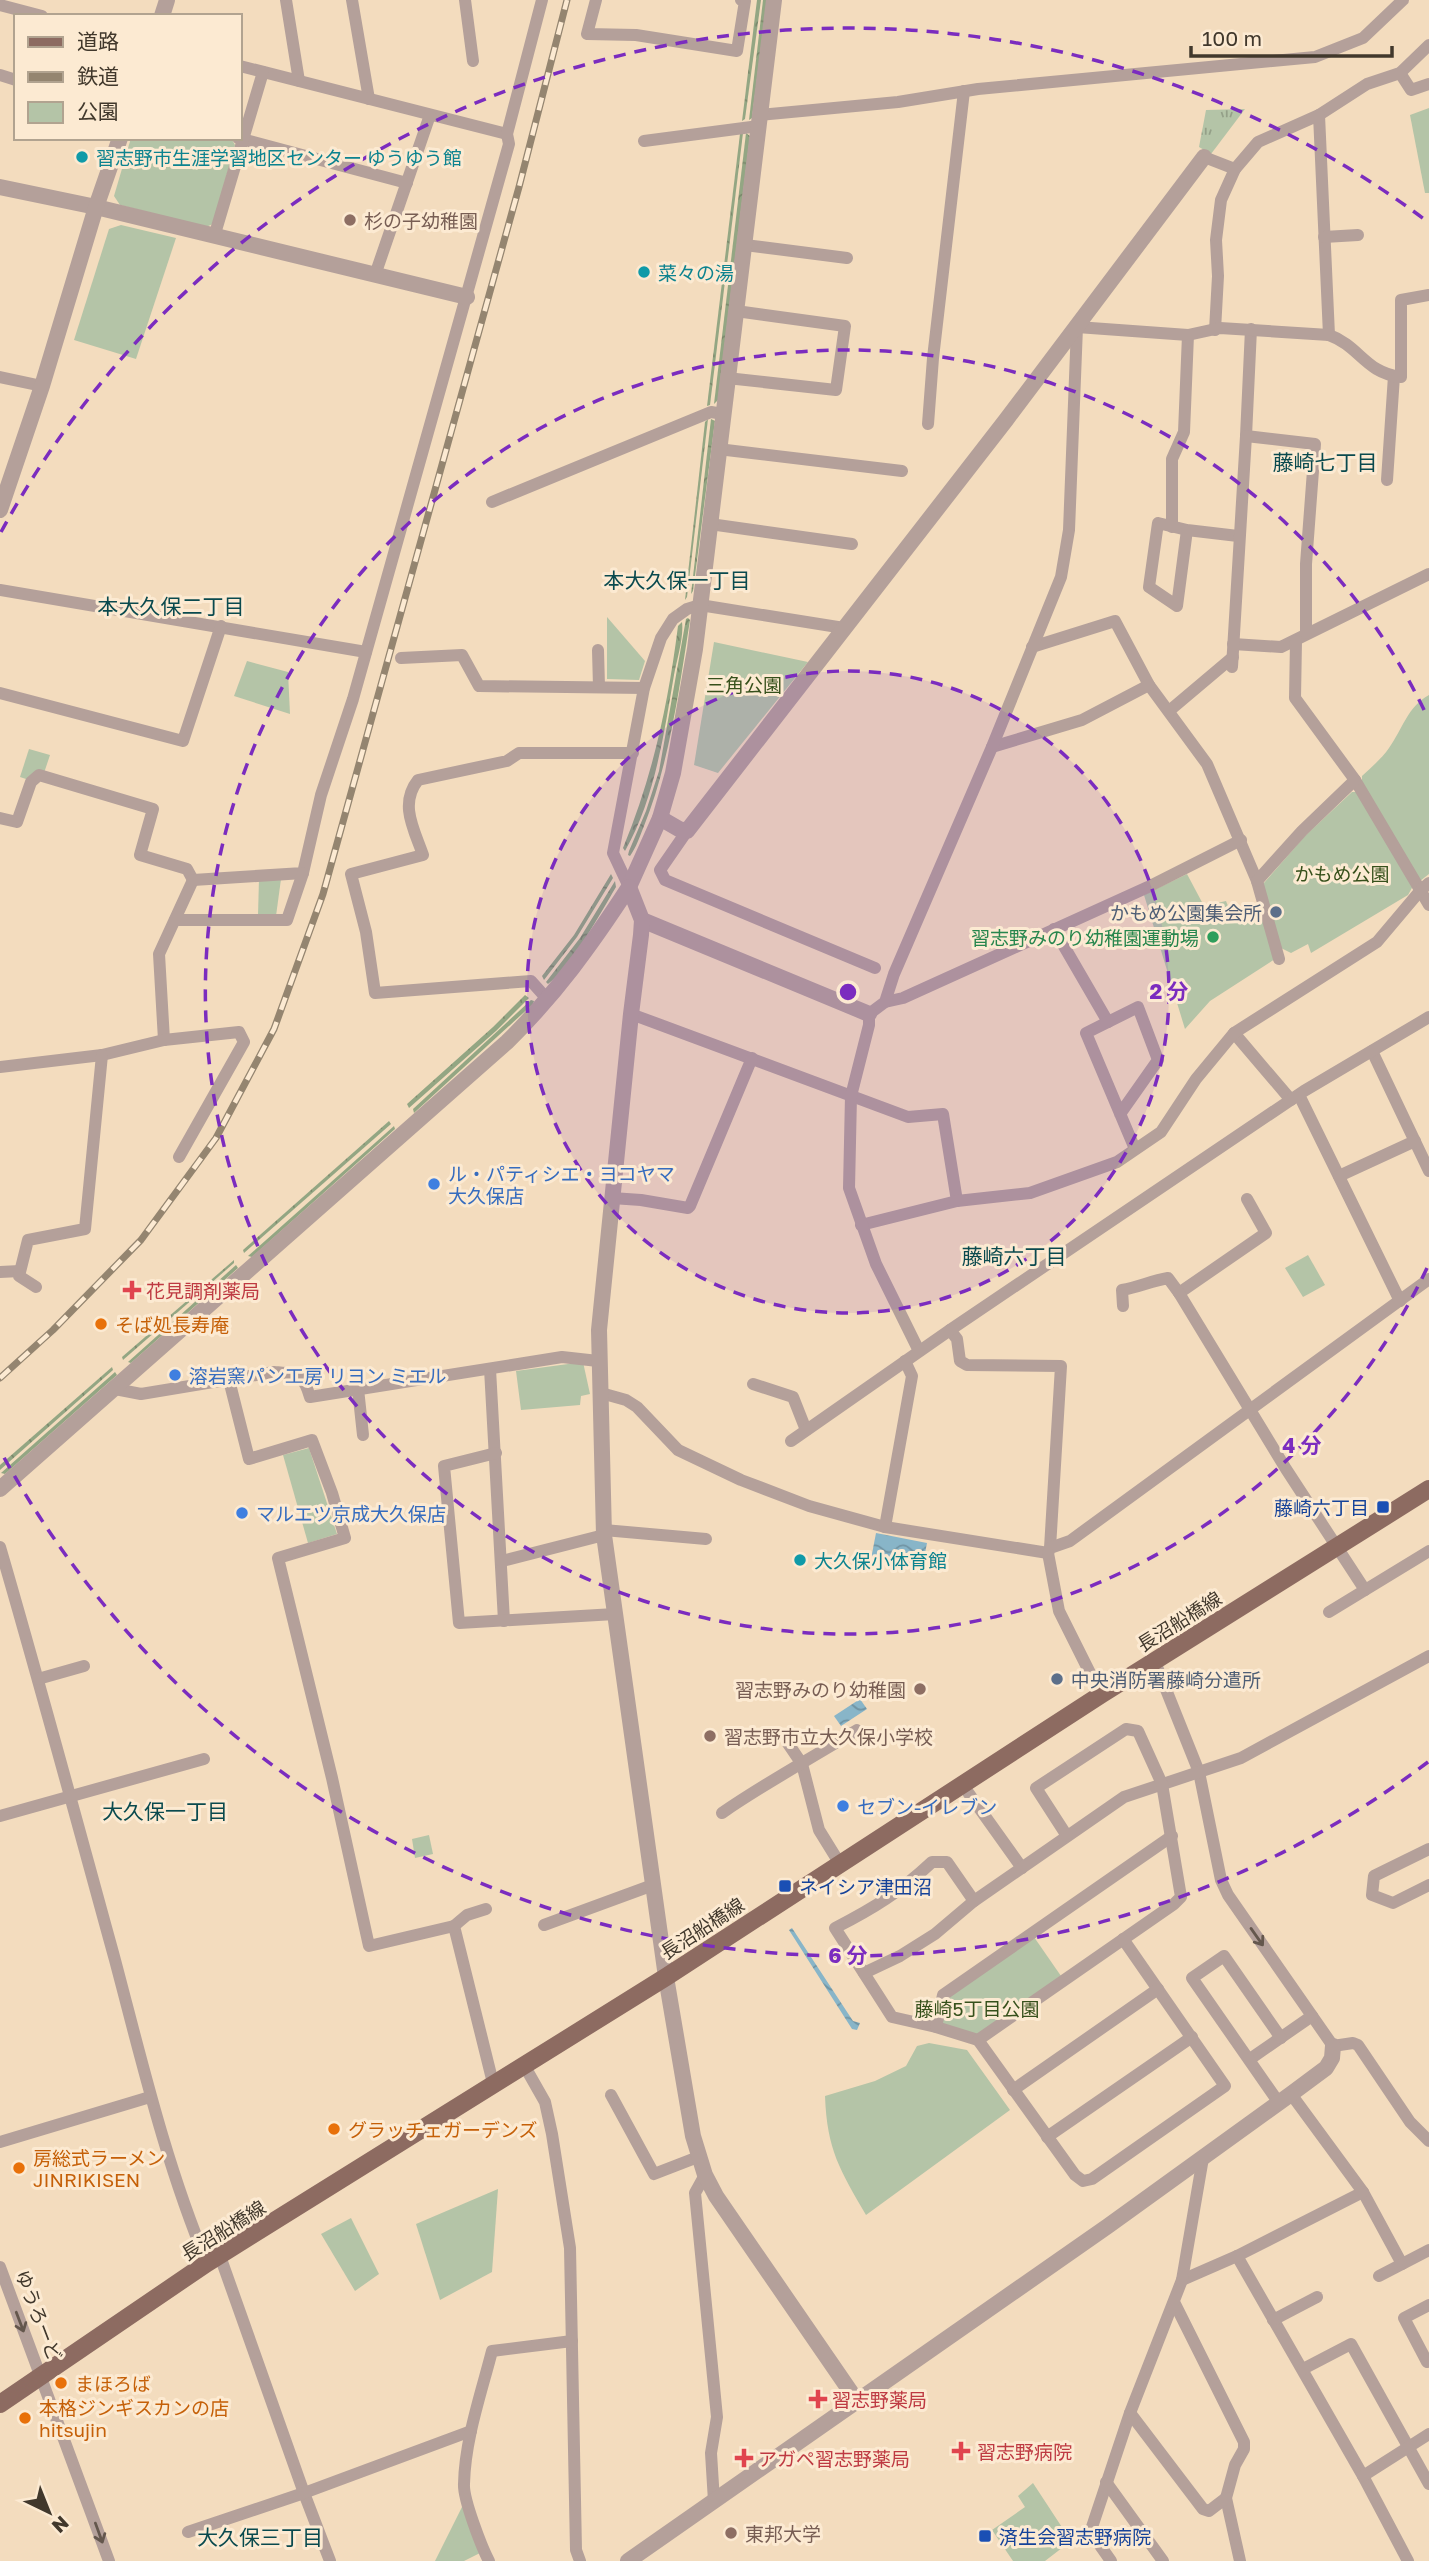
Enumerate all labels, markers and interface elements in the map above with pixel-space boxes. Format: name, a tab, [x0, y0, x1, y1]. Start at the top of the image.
legend	[14, 14, 242, 140]
scale bar	[1191, 14, 1392, 58]
text: 100 m	[1202, 25, 1262, 51]
text: 道路	[77, 28, 119, 54]
text: 鉄道	[77, 63, 119, 89]
text: 公園	[77, 98, 119, 124]
place label: 習志野市生涯学習地区センター ゆうゆう館	[96, 146, 462, 169]
marker: 習志野市生涯学習地区センター ゆうゆう館	[74, 149, 90, 165]
place label: 杉の子幼稚園	[364, 209, 478, 232]
marker: 杉の子幼稚園	[342, 212, 358, 228]
place label: 菜々の湯	[658, 261, 734, 284]
marker: 菜々の湯	[636, 264, 652, 280]
district label: 藤崎七丁目	[1273, 449, 1378, 475]
district label: 本大久保一丁目	[604, 567, 751, 593]
district label: 本大久保二丁目	[98, 593, 245, 619]
park label: 三角公園	[706, 673, 782, 696]
park label: かもめ公園	[1294, 862, 1390, 885]
place label: かもめ公園集会所	[1110, 901, 1262, 924]
marker: かもめ公園集会所	[1268, 904, 1284, 920]
place label: 習志野みのり幼稚園運動場	[971, 926, 1199, 949]
marker: 習志野みのり幼稚園運動場	[1205, 929, 1221, 945]
text: 2 分	[1149, 978, 1189, 1004]
centre of rings	[836, 980, 860, 1004]
place label: ル・パティシエ・ヨコヤマ 大久保店	[448, 1162, 675, 1207]
marker: ル・パティシエ・ヨコヤマ 大久保店	[426, 1176, 442, 1192]
district label: 藤崎六丁目	[962, 1243, 1067, 1269]
place label: 花見調剤薬局	[146, 1279, 260, 1302]
marker: 花見調剤薬局	[124, 1282, 140, 1298]
place label: そば処長寿庵	[115, 1313, 229, 1336]
marker: そば処長寿庵	[93, 1316, 109, 1332]
place label: 溶岩窯パン工房 リヨン ミエル	[189, 1364, 446, 1387]
marker: 溶岩窯パン工房 リヨン ミエル	[167, 1367, 183, 1383]
text: 4 分	[1282, 1432, 1322, 1458]
place label: 藤崎六丁目	[1274, 1496, 1369, 1519]
marker: 藤崎六丁目	[1375, 1499, 1391, 1515]
place label: マルエツ京成大久保店	[256, 1502, 446, 1525]
marker: マルエツ京成大久保店	[234, 1505, 250, 1521]
place label: 大久保小体育館	[814, 1549, 947, 1572]
marker: 大久保小体育館	[792, 1552, 808, 1568]
street label: 長沼船橋線	[1133, 1586, 1225, 1656]
place label: 中央消防署藤崎分遣所	[1071, 1668, 1261, 1691]
marker: 中央消防署藤崎分遣所	[1049, 1671, 1065, 1687]
place label: 習志野みのり幼稚園	[735, 1678, 906, 1701]
marker: 習志野みのり幼稚園	[912, 1681, 928, 1697]
place label: 習志野市立大久保小学校	[724, 1725, 933, 1748]
marker: 習志野市立大久保小学校	[702, 1728, 718, 1744]
place label: セブン-イレブン	[857, 1795, 997, 1818]
district label: 大久保一丁目	[102, 1798, 228, 1824]
marker: セブン-イレブン	[835, 1798, 851, 1814]
place label: ネイシア津田沼	[799, 1875, 932, 1898]
marker: ネイシア津田沼	[777, 1878, 793, 1894]
street label: 長沼船橋線	[656, 1892, 748, 1964]
one-way arrow	[1250, 1927, 1264, 1946]
text: 6 分	[828, 1942, 868, 1968]
park label: 藤崎5丁目公園	[914, 1997, 1040, 2020]
place label: グラッチェガーデンズ	[348, 2118, 538, 2141]
marker: グラッチェガーデンズ	[326, 2121, 342, 2137]
place label: 房総式ラーメン JINRIKISEN	[33, 2146, 165, 2191]
marker: 房総式ラーメン JINRIKISEN	[11, 2160, 27, 2176]
street label: 長沼船橋線	[177, 2195, 269, 2265]
street label: ゆうろーど	[11, 2267, 67, 2363]
one-way arrow	[15, 2311, 28, 2333]
place label: まほろば	[75, 2372, 151, 2395]
marker: まほろば	[53, 2375, 69, 2391]
place label: 習志野薬局	[832, 2388, 927, 2411]
marker: 習志野薬局	[810, 2391, 826, 2407]
place label: 本格ジンギスカンの店 hitsujin	[39, 2396, 229, 2441]
marker: 本格ジンギスカンの店 hitsujin	[17, 2410, 33, 2426]
place label: 習志野病院	[977, 2440, 1072, 2463]
marker: 習志野病院	[951, 2441, 971, 2461]
place label: アガペ習志野薬局	[758, 2447, 910, 2470]
marker: アガペ習志野薬局	[736, 2450, 752, 2466]
north arrow	[14, 2477, 84, 2547]
text: N	[48, 2511, 74, 2538]
one-way arrow	[94, 2522, 106, 2544]
place label: 東邦大学	[745, 2522, 821, 2545]
district label: 大久保三丁目	[197, 2524, 323, 2550]
marker: 東邦大学	[723, 2525, 739, 2541]
place label: 済生会習志野病院	[999, 2525, 1151, 2548]
marker: 済生会習志野病院	[977, 2528, 993, 2544]

